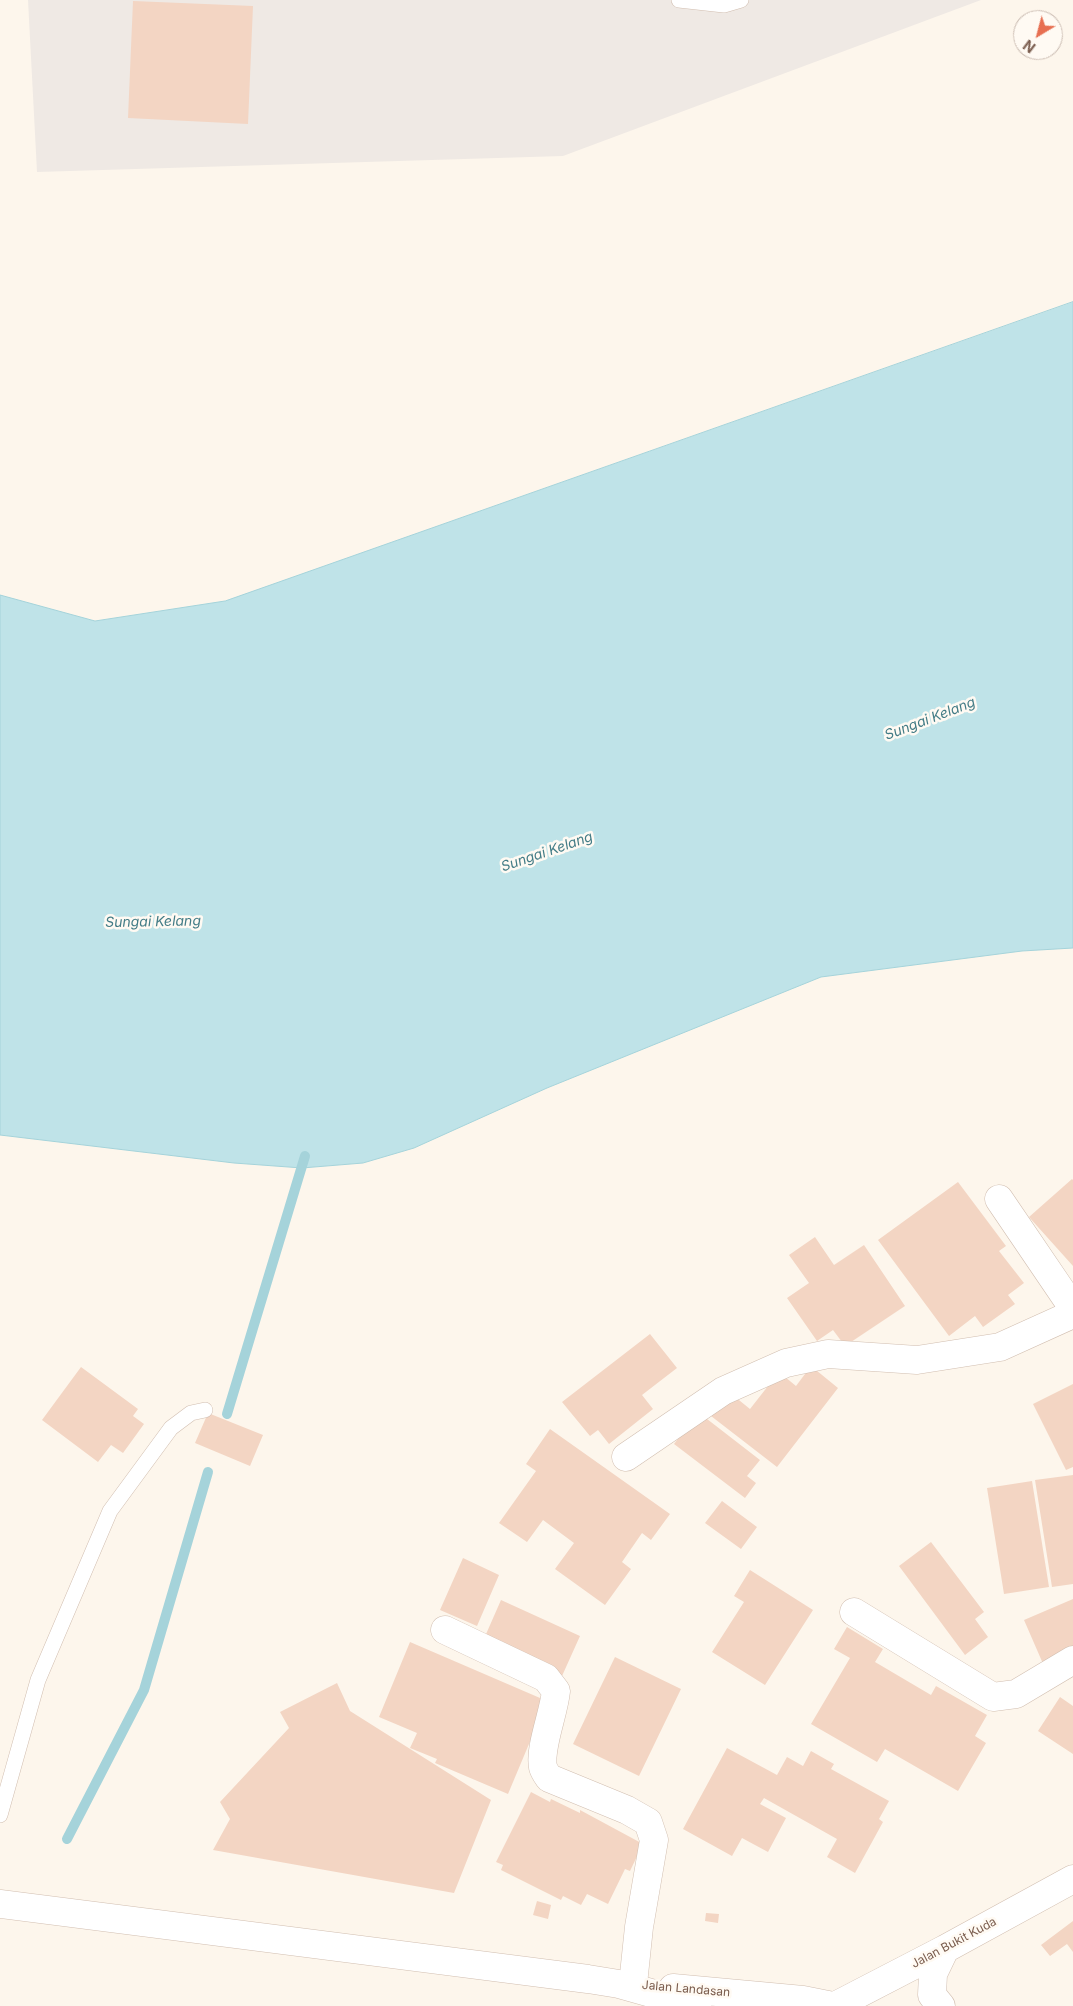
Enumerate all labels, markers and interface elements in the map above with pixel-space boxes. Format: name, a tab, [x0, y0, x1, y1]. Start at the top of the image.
north arrow	[1013, 10, 1063, 60]
text: N	[1020, 37, 1039, 57]
water label: Sungai Kelang	[882, 694, 978, 744]
water label: Sungai Kelang	[499, 828, 595, 876]
water label: Sungai Kelang	[105, 913, 201, 931]
street label: Jalan Bukit Kuda	[909, 1915, 999, 1971]
street label: Jalan Landasan	[641, 1978, 731, 2000]

